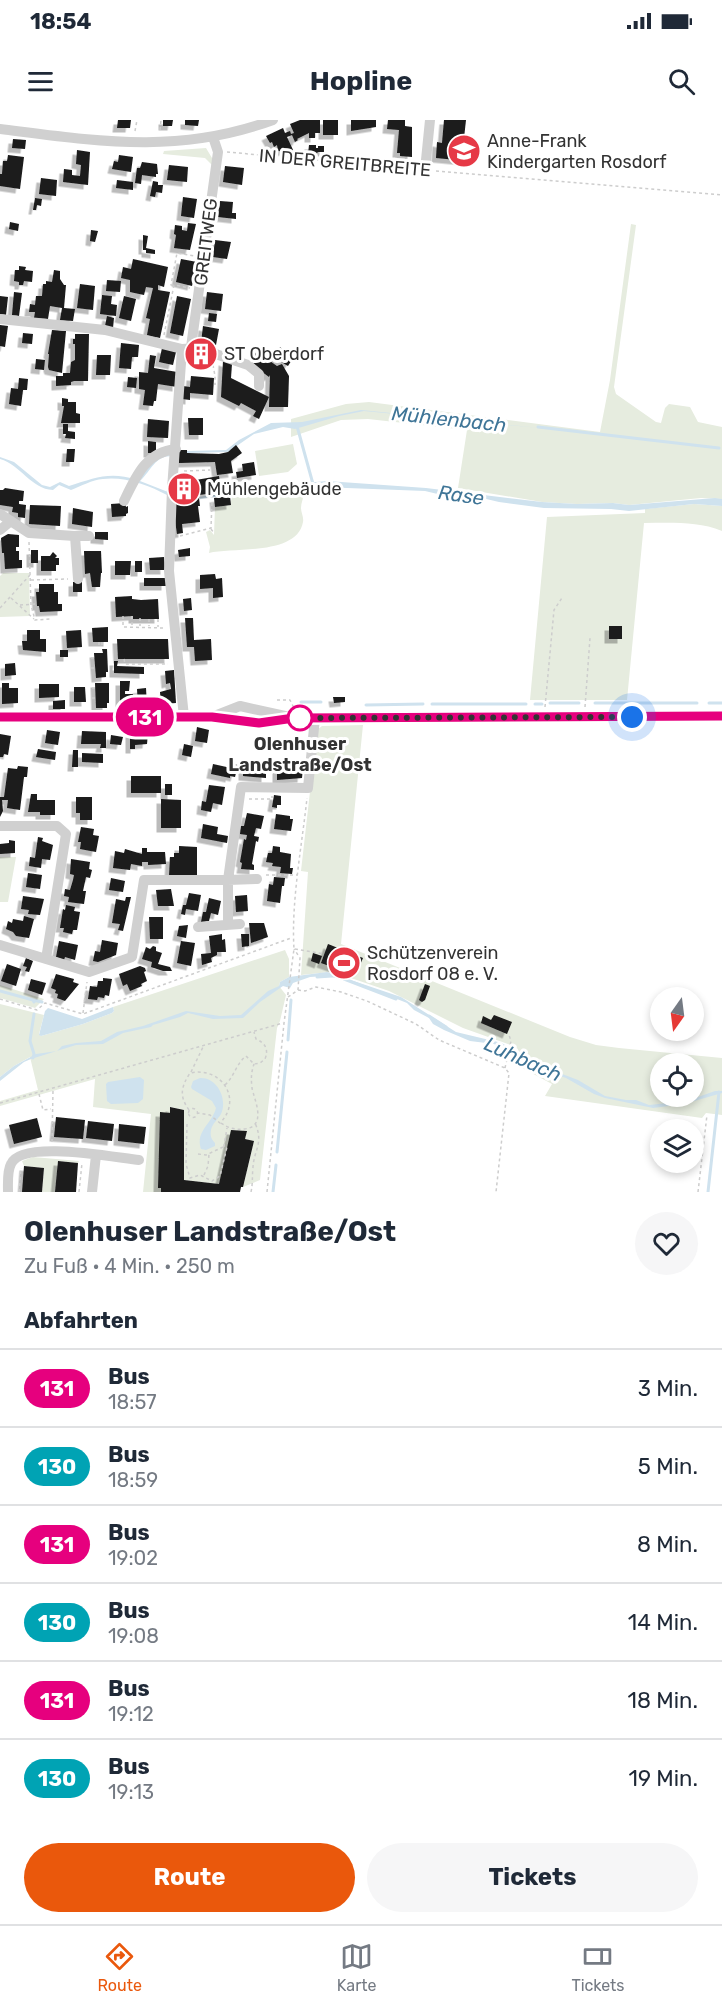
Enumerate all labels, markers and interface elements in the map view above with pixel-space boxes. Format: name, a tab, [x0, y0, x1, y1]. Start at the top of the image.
text: 18:54	[30, 8, 92, 35]
icon: menu	[24, 65, 57, 98]
text: Hopline	[310, 65, 412, 97]
icon: search	[665, 65, 698, 98]
place label: Anne-Frank Kindergarten Rosdorf	[487, 130, 667, 173]
school or university icon: Anne-Frank Kindergarten Rosdorf	[446, 133, 482, 169]
street label: IN DER GREITBREITE	[258, 145, 432, 181]
street label: GREITWEG	[190, 197, 222, 287]
building icon: ST Oberdorf	[183, 336, 219, 372]
place label: ST Oberdorf	[224, 343, 324, 365]
water label: Mühlenbach	[390, 401, 508, 437]
building icon: Mühlengebäude	[166, 471, 202, 507]
place label: Mühlengebäude	[207, 478, 342, 500]
water label: Rase	[436, 480, 486, 510]
line badge: 131	[110, 698, 180, 736]
your location	[617, 702, 647, 732]
text: 131	[128, 705, 162, 730]
marker: Olenhuser Landstraße/Ost	[287, 705, 313, 731]
place label: Olenhuser Landstraße/Ost	[228, 733, 372, 776]
place label: Schützenverein Rosdorf 08 e. V.	[367, 942, 498, 985]
sports icon: Schützenverein Rosdorf 08 e. V.	[326, 945, 362, 981]
north arrow	[650, 987, 704, 1041]
map controls	[650, 987, 704, 1173]
water label: Luhbach	[481, 1031, 565, 1087]
button: locate	[650, 1053, 704, 1107]
button: layers	[650, 1119, 704, 1173]
button: heart	[635, 1212, 698, 1275]
text: Olenhuser Landstraße/Ost	[24, 1215, 396, 1248]
text: Zu Fuß · 4 Min. · 250 m	[24, 1254, 235, 1278]
text: Abfahrten	[24, 1307, 138, 1334]
text: Bus	[108, 1363, 150, 1390]
text: 3 Min.	[638, 1375, 698, 1402]
text: 131	[40, 1376, 74, 1401]
text: 18:57	[108, 1390, 157, 1414]
text: Bus	[108, 1441, 150, 1468]
text: 5 Min.	[638, 1453, 698, 1480]
text: 130	[38, 1454, 76, 1479]
text: 18:59	[108, 1468, 158, 1492]
text: Bus	[108, 1519, 150, 1546]
text: 8 Min.	[637, 1531, 698, 1558]
text: 131	[40, 1532, 74, 1557]
text: 19:02	[108, 1546, 158, 1570]
text: Bus	[108, 1597, 150, 1624]
text: 14 Min.	[628, 1609, 698, 1636]
text: 130	[38, 1610, 76, 1635]
text: 19:08	[108, 1624, 159, 1648]
text: Bus	[108, 1675, 150, 1702]
text: 18 Min.	[628, 1687, 698, 1714]
text: 131	[40, 1688, 74, 1713]
text: 19:12	[108, 1702, 154, 1726]
text: Bus	[108, 1753, 150, 1780]
text: 19 Min.	[628, 1765, 698, 1792]
text: 130	[38, 1766, 76, 1791]
text: 19:13	[108, 1780, 154, 1804]
button: Route	[24, 1843, 355, 1912]
button: Tickets	[367, 1843, 698, 1912]
tab: Route	[97, 1940, 142, 1995]
tab: Karte	[337, 1940, 376, 1995]
tab: Tickets	[571, 1940, 625, 1995]

